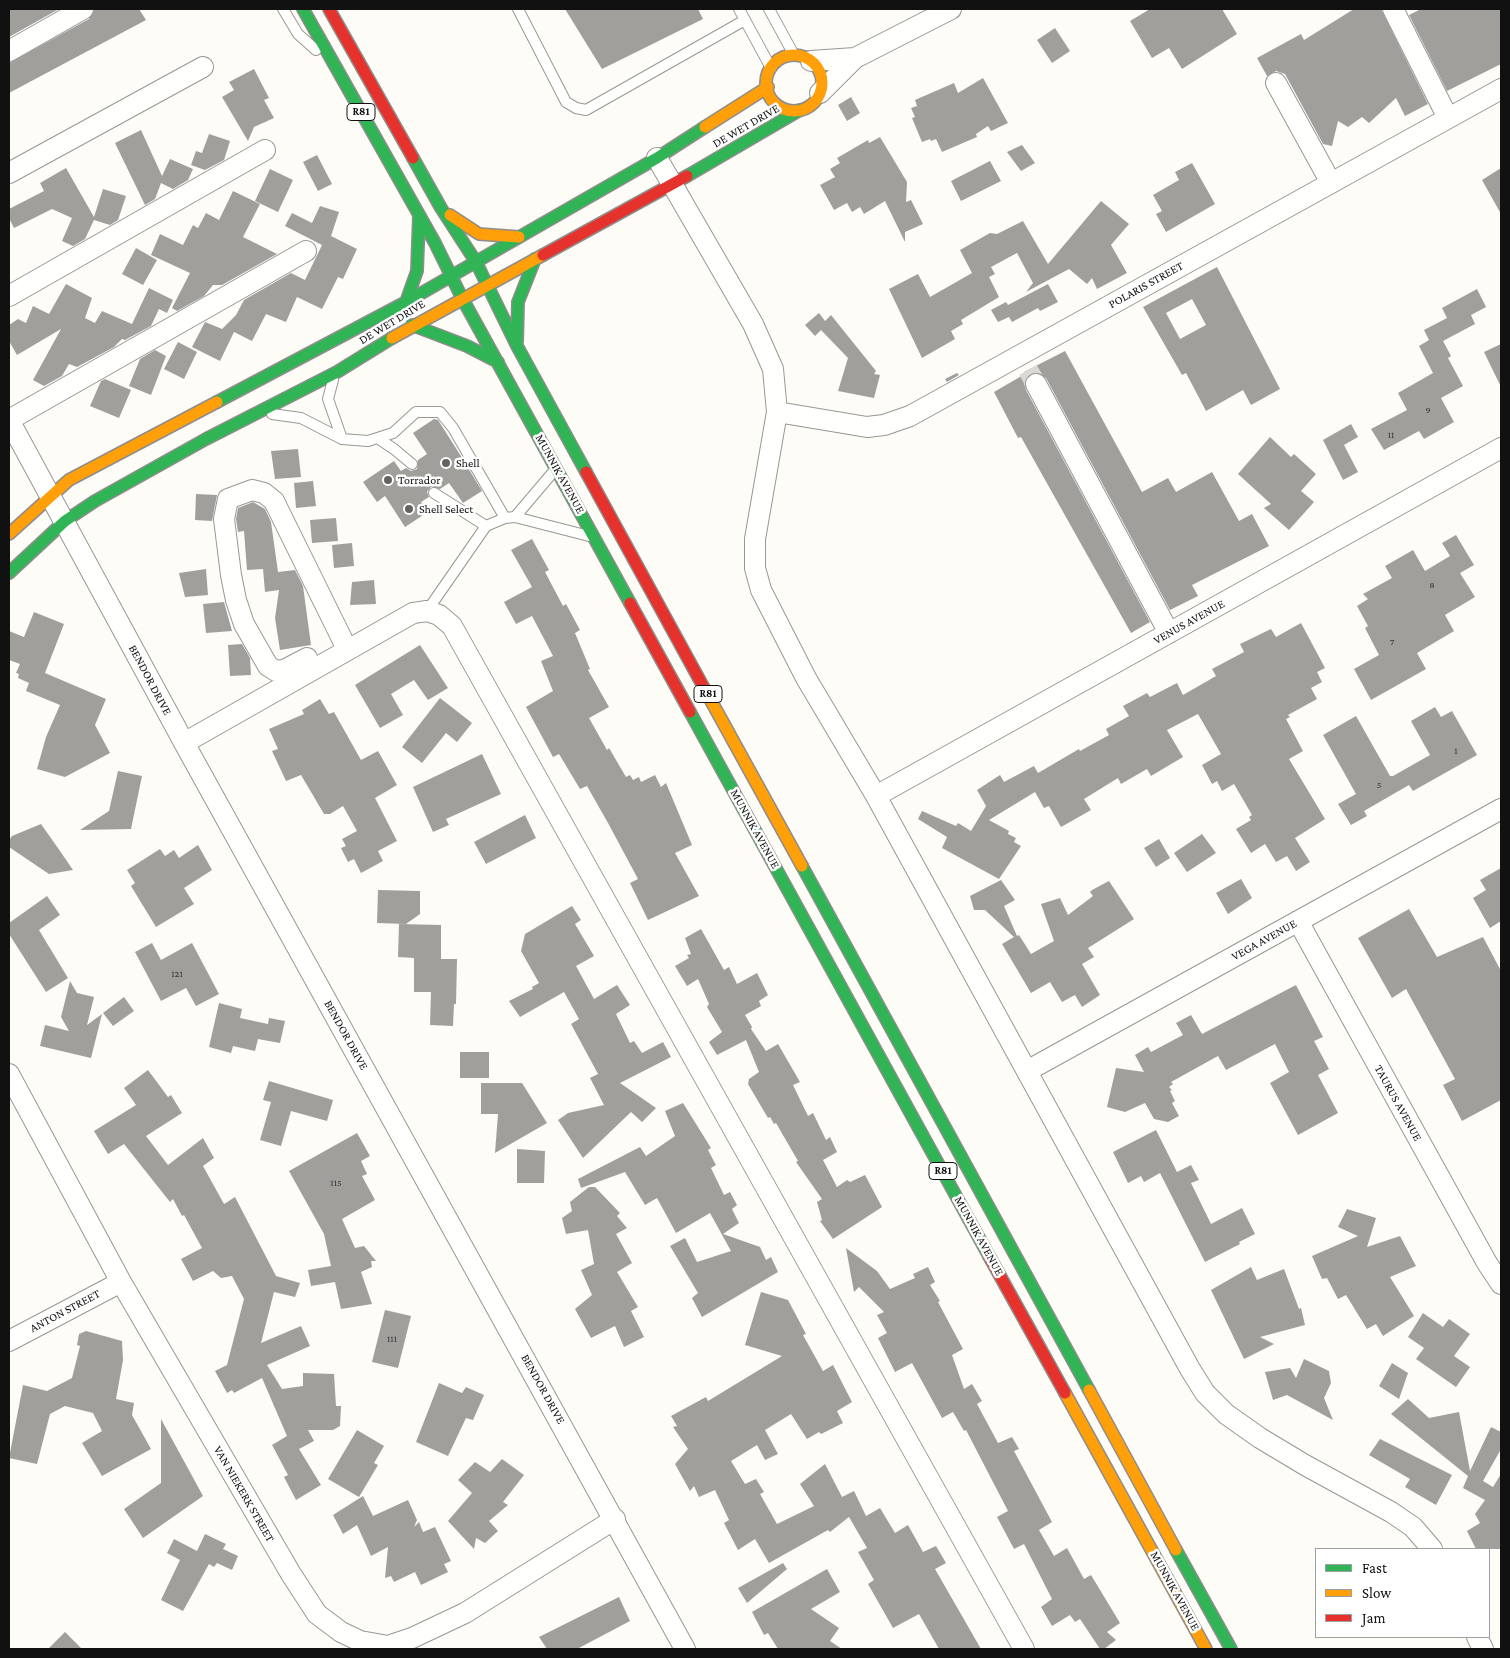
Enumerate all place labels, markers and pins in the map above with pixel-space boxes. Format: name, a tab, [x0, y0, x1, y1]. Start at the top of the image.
place label: Shell	[456, 456, 480, 470]
marker: Shell	[440, 457, 452, 469]
place label: Torrador	[398, 473, 440, 487]
marker: Torrador	[382, 474, 394, 486]
place label: Shell Select	[419, 502, 473, 516]
marker: Shell Select	[403, 503, 415, 515]

